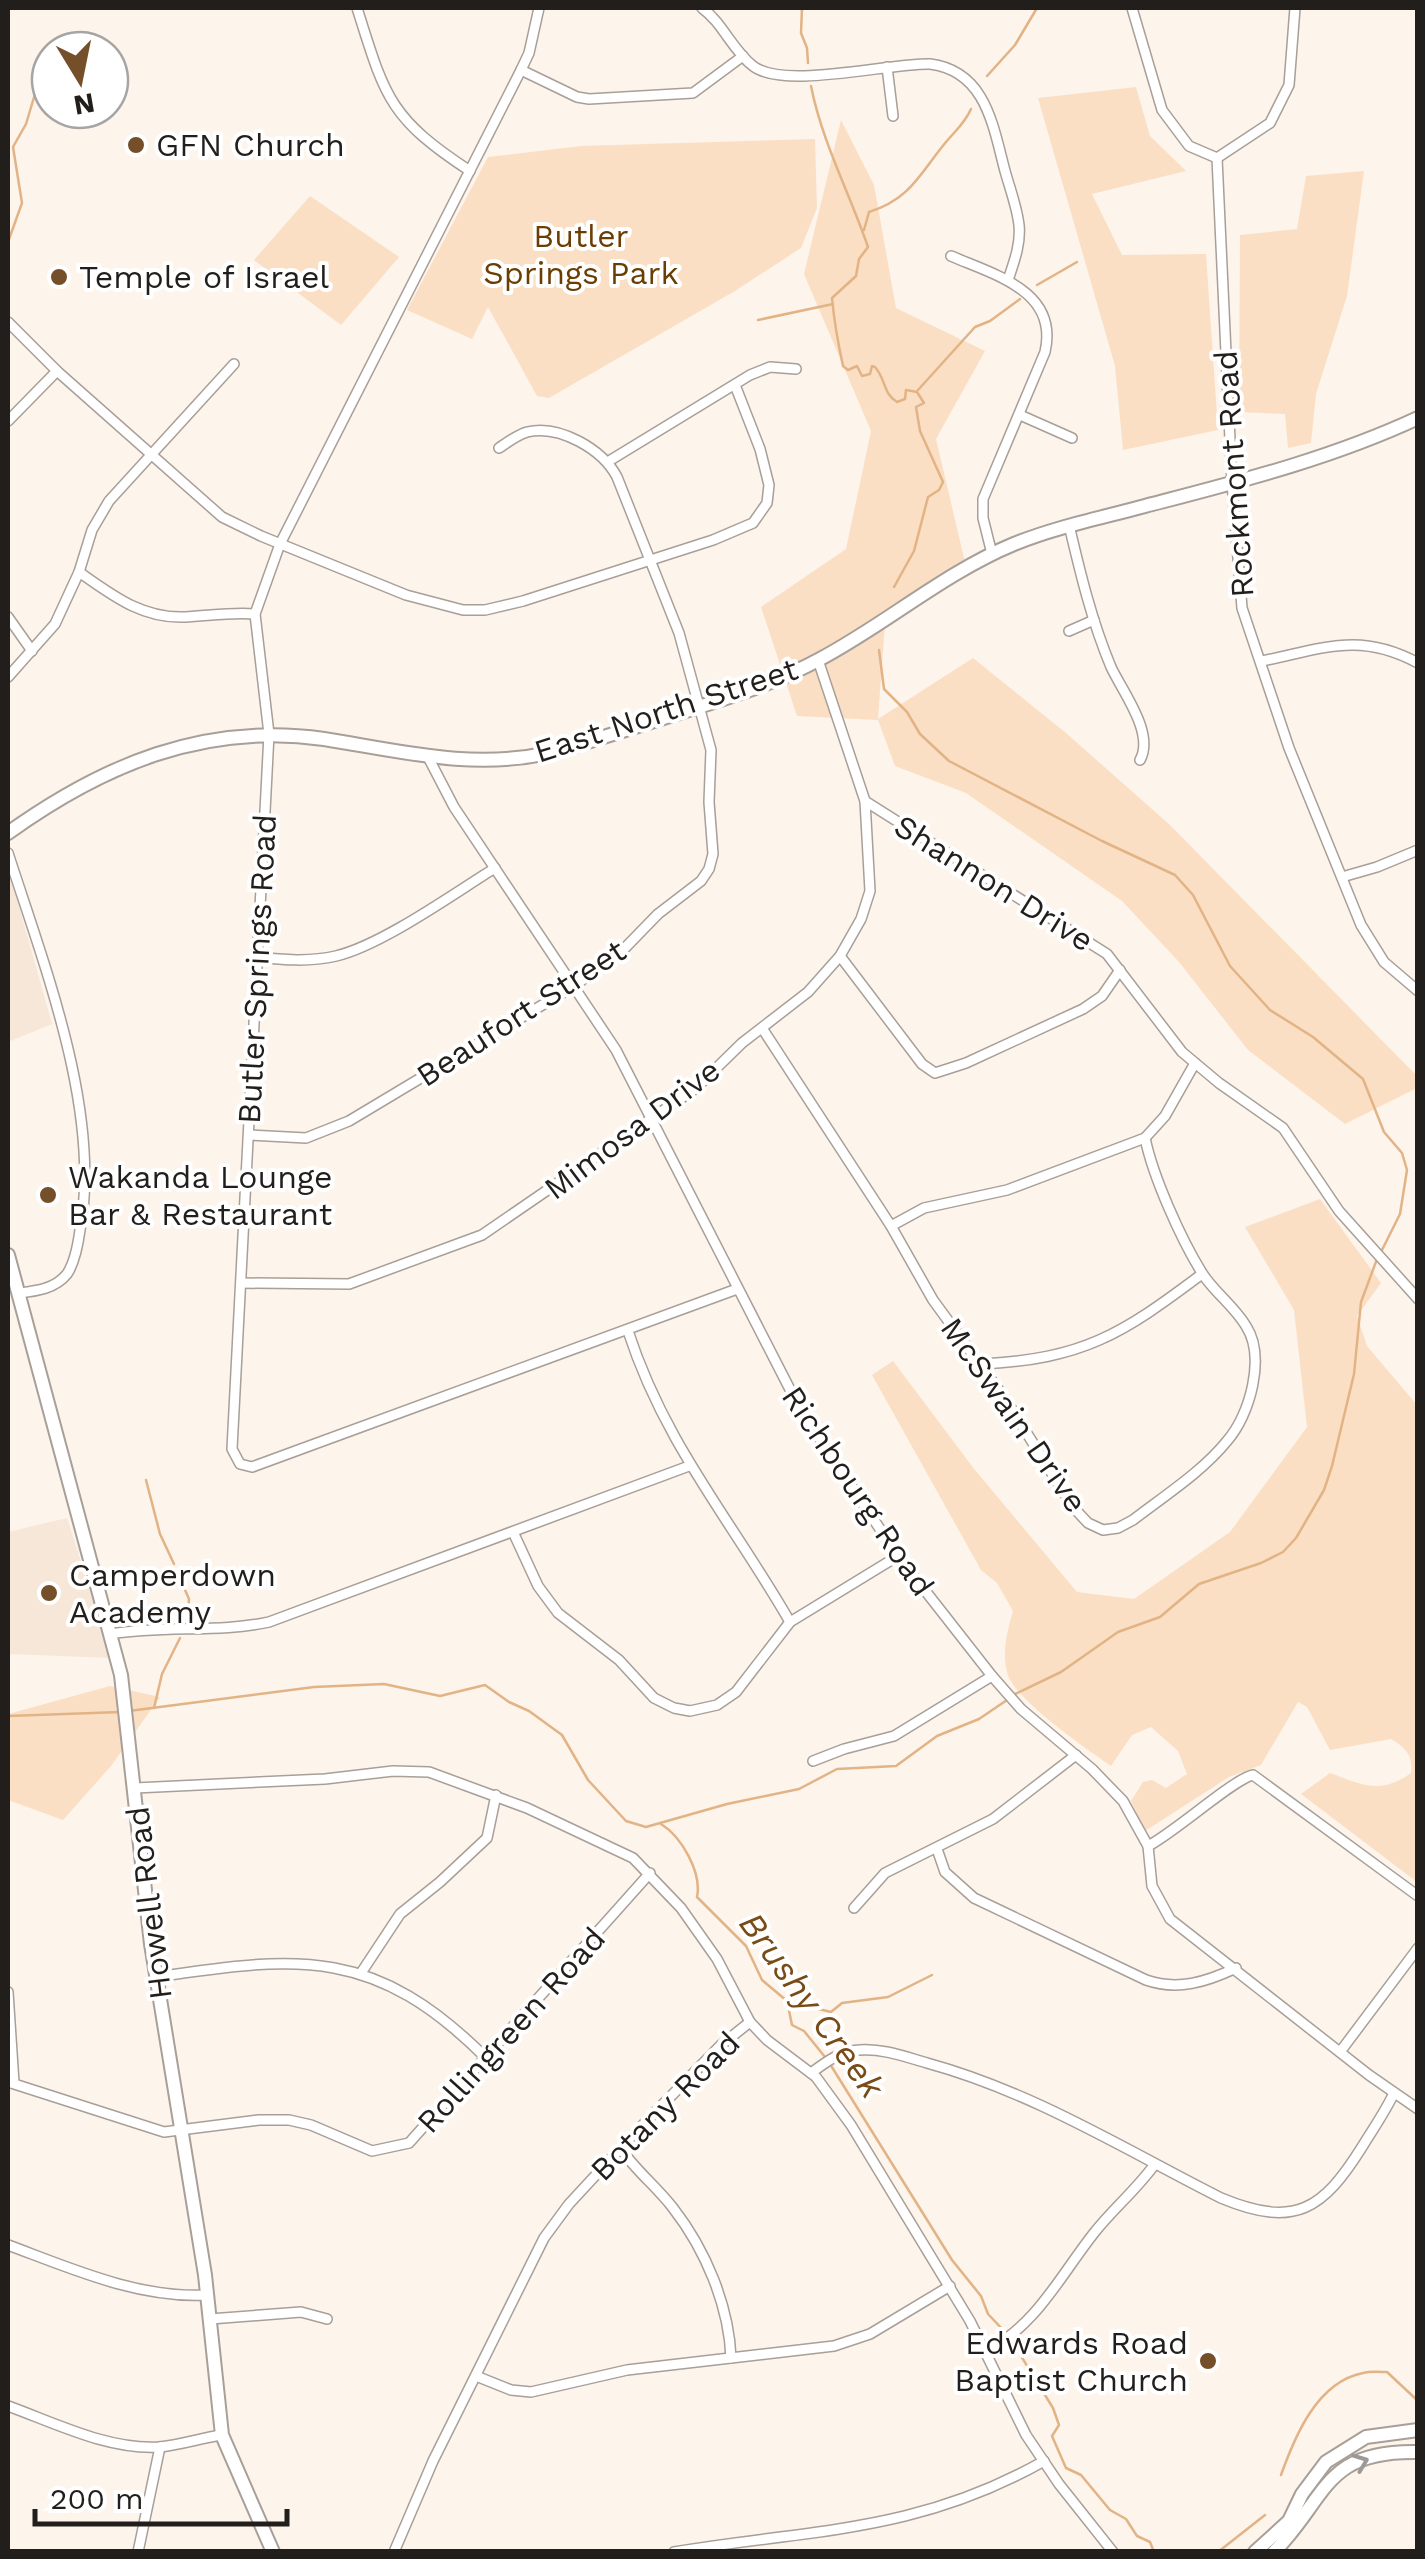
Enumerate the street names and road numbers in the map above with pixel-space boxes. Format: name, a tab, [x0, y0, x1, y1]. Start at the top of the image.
street label: Rockmont Road	[1206, 349, 1262, 599]
street label: East North Street	[529, 649, 803, 771]
street label: Shannon Drive	[887, 807, 1101, 959]
street label: Butler Springs Road	[230, 813, 284, 1125]
street label: Beaufort Street	[409, 931, 633, 1095]
street label: Mimosa Drive	[537, 1051, 727, 1207]
street label: McSwain Drive	[933, 1310, 1095, 1520]
street label: Richbourg Road	[774, 1379, 942, 1603]
street label: Howell Road	[118, 1804, 180, 2002]
street label: Rollingreen Road	[409, 1919, 613, 2141]
street label: Botany Road	[582, 2023, 748, 2189]

